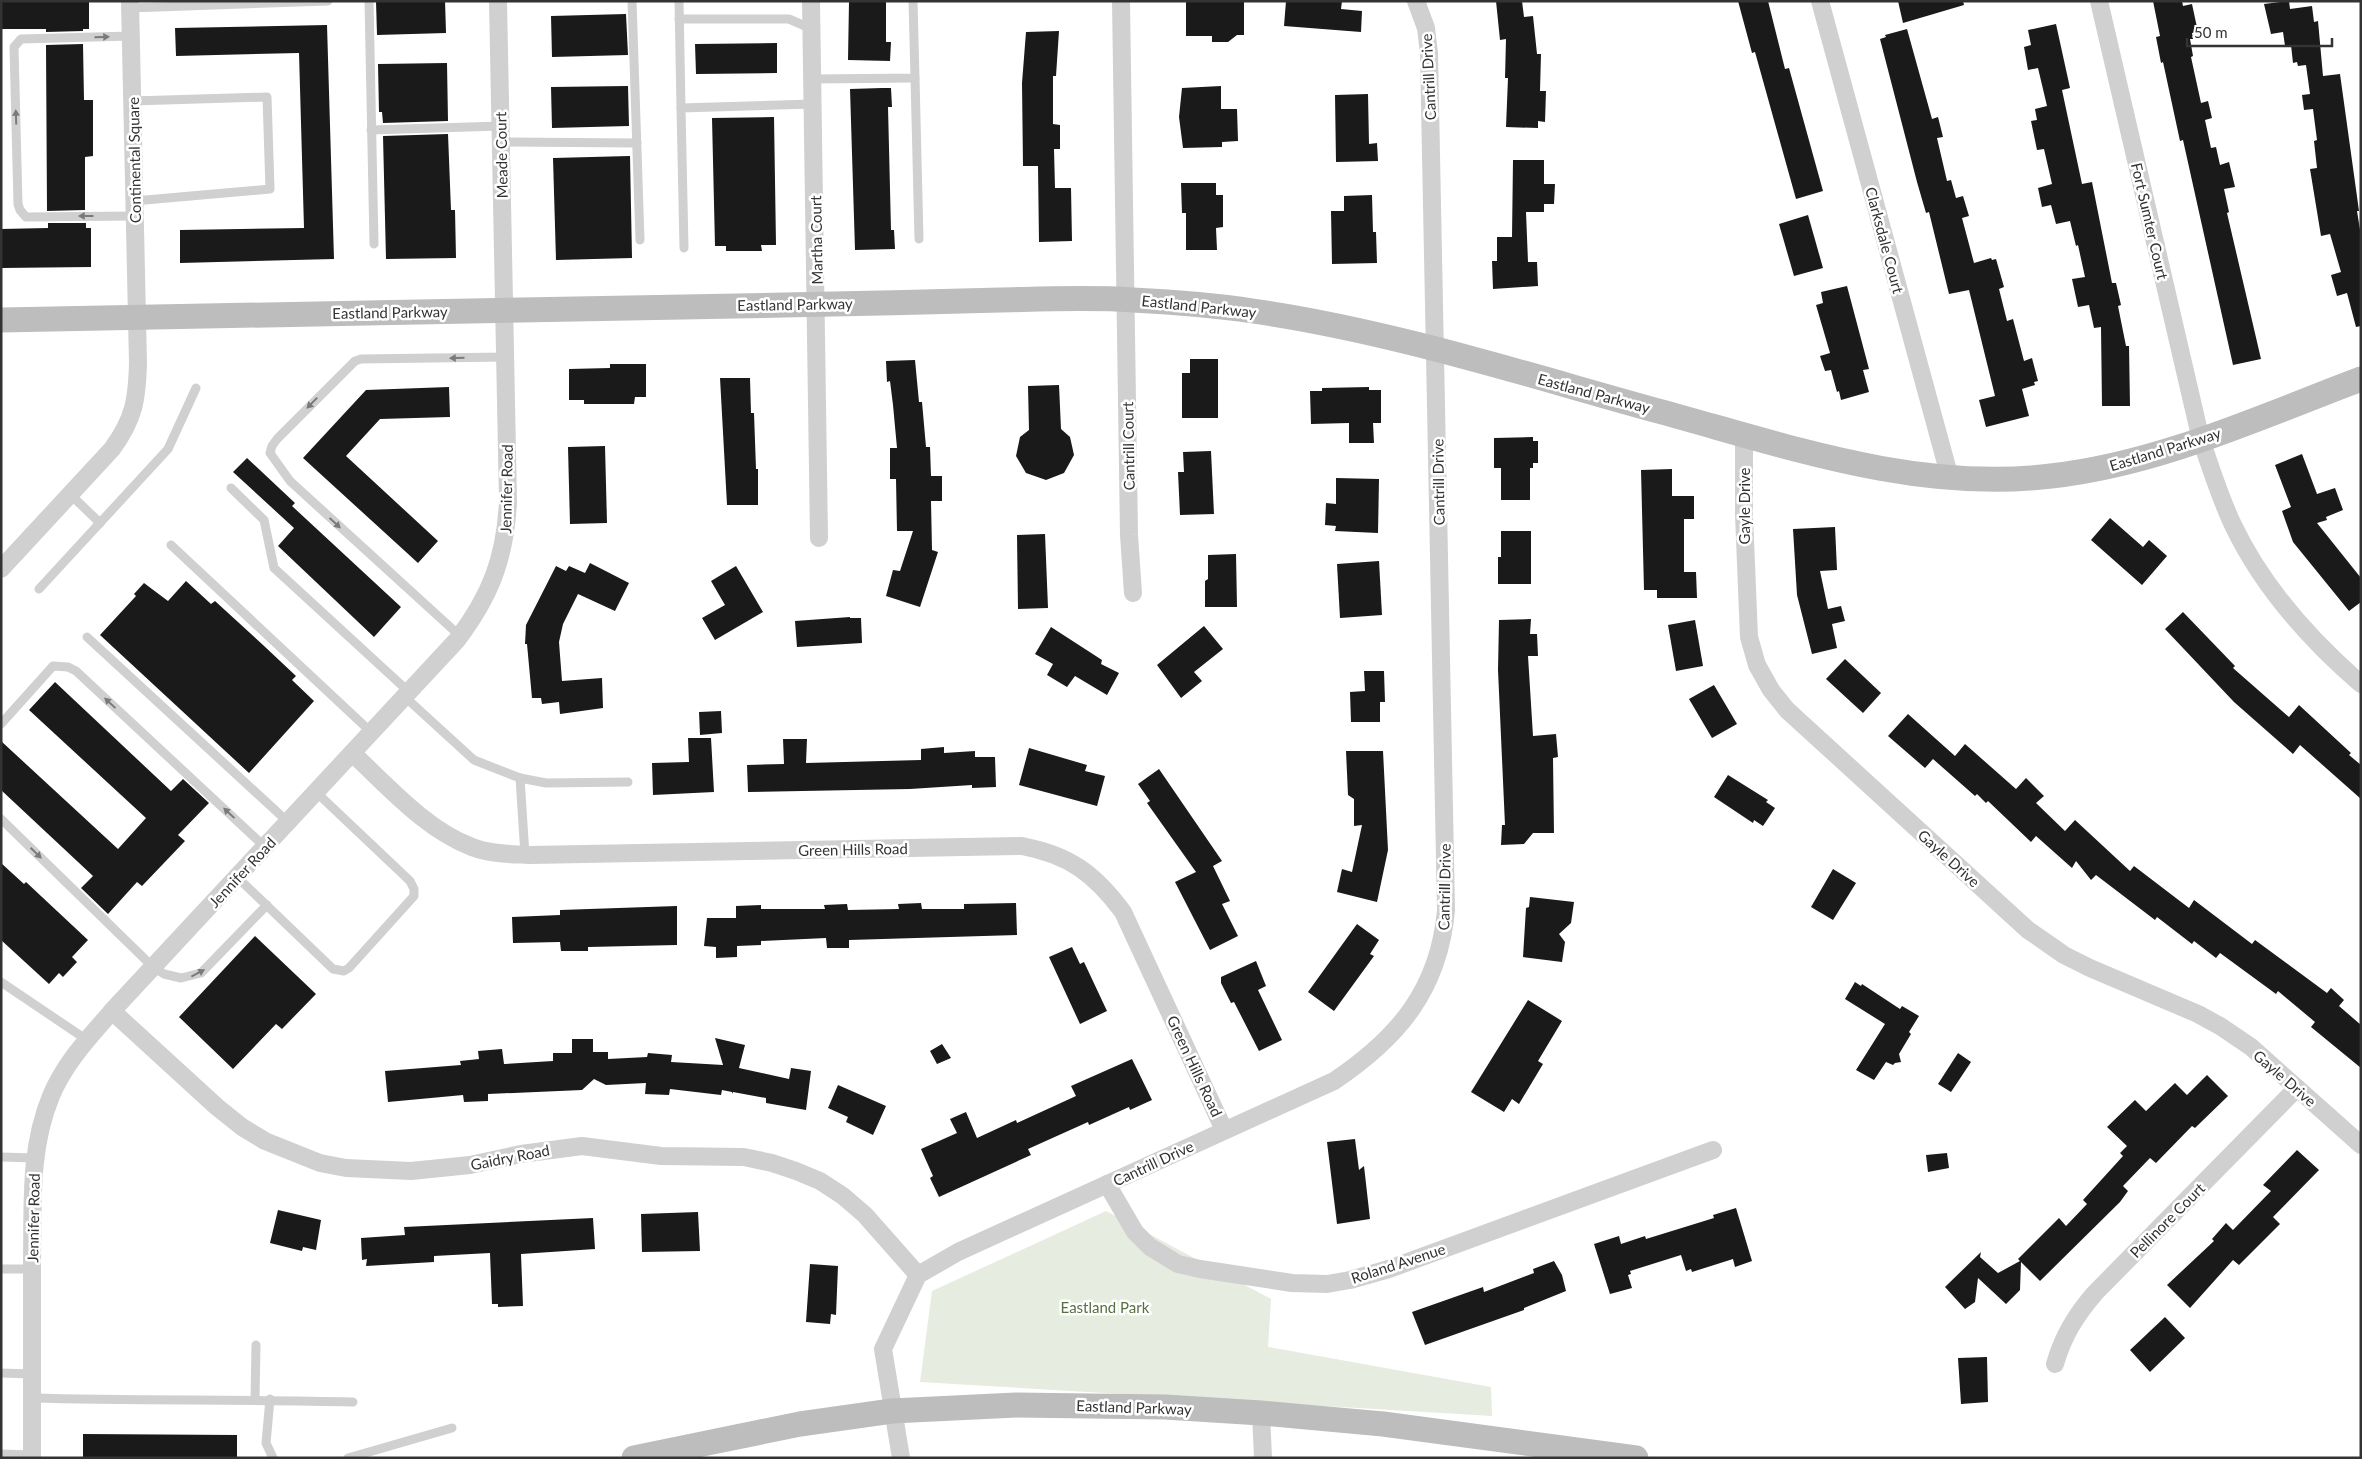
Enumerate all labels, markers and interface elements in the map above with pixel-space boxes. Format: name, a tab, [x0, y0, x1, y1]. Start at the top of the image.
scale bar	[2187, 15, 2332, 47]
text: 50 m	[2194, 23, 2228, 41]
one-way arrow	[95, 32, 111, 40]
street label: Cantrill Drive	[1417, 33, 1439, 121]
street label: Continental Square	[124, 97, 144, 223]
one-way arrow	[12, 109, 20, 125]
street label: Meade Court	[491, 111, 511, 199]
street label: Fort Sumter Court	[2128, 161, 2172, 282]
street label: Clarksdale Court	[1862, 185, 1908, 296]
street label: Martha Court	[806, 195, 826, 285]
one-way arrow	[78, 212, 94, 220]
street label: Eastland Parkway	[1141, 291, 1258, 321]
street label: Eastland Parkway	[737, 294, 853, 314]
street label: Eastland Parkway	[332, 302, 448, 322]
one-way arrow	[449, 354, 465, 362]
street label: Eastland Parkway	[1536, 369, 1652, 417]
one-way arrow	[306, 396, 318, 408]
street label: Cantrill Court	[1118, 401, 1138, 490]
street label: Eastland Parkway	[2107, 423, 2223, 474]
street label: Cantrill Drive	[1428, 438, 1448, 526]
street label: Jennifer Road	[496, 444, 516, 534]
street label: Gayle Drive	[1735, 467, 1753, 544]
one-way arrow	[329, 517, 341, 529]
one-way arrow	[105, 697, 117, 709]
one-way arrow	[224, 807, 236, 819]
street label: Gayle Drive	[1914, 826, 1984, 890]
street label: Jennifer Road	[205, 833, 279, 911]
street label: Green Hills Road	[798, 839, 908, 859]
street label: Cantrill Drive	[1434, 843, 1454, 931]
one-way arrow	[30, 847, 42, 859]
one-way arrow	[190, 969, 205, 977]
street label: Green Hills Road	[1164, 1012, 1226, 1120]
street label: Gayle Drive	[2250, 1046, 2320, 1110]
street label: Cantrill Drive	[1110, 1136, 1196, 1190]
street label: Gaidry Road	[469, 1141, 551, 1173]
street label: Jennifer Road	[23, 1173, 43, 1263]
street label: Pellinore Court	[2126, 1178, 2209, 1261]
street label: Roland Avenue	[1349, 1239, 1448, 1287]
park label: Eastland Park	[1061, 1298, 1150, 1316]
street label: Eastland Parkway	[1076, 1396, 1192, 1418]

